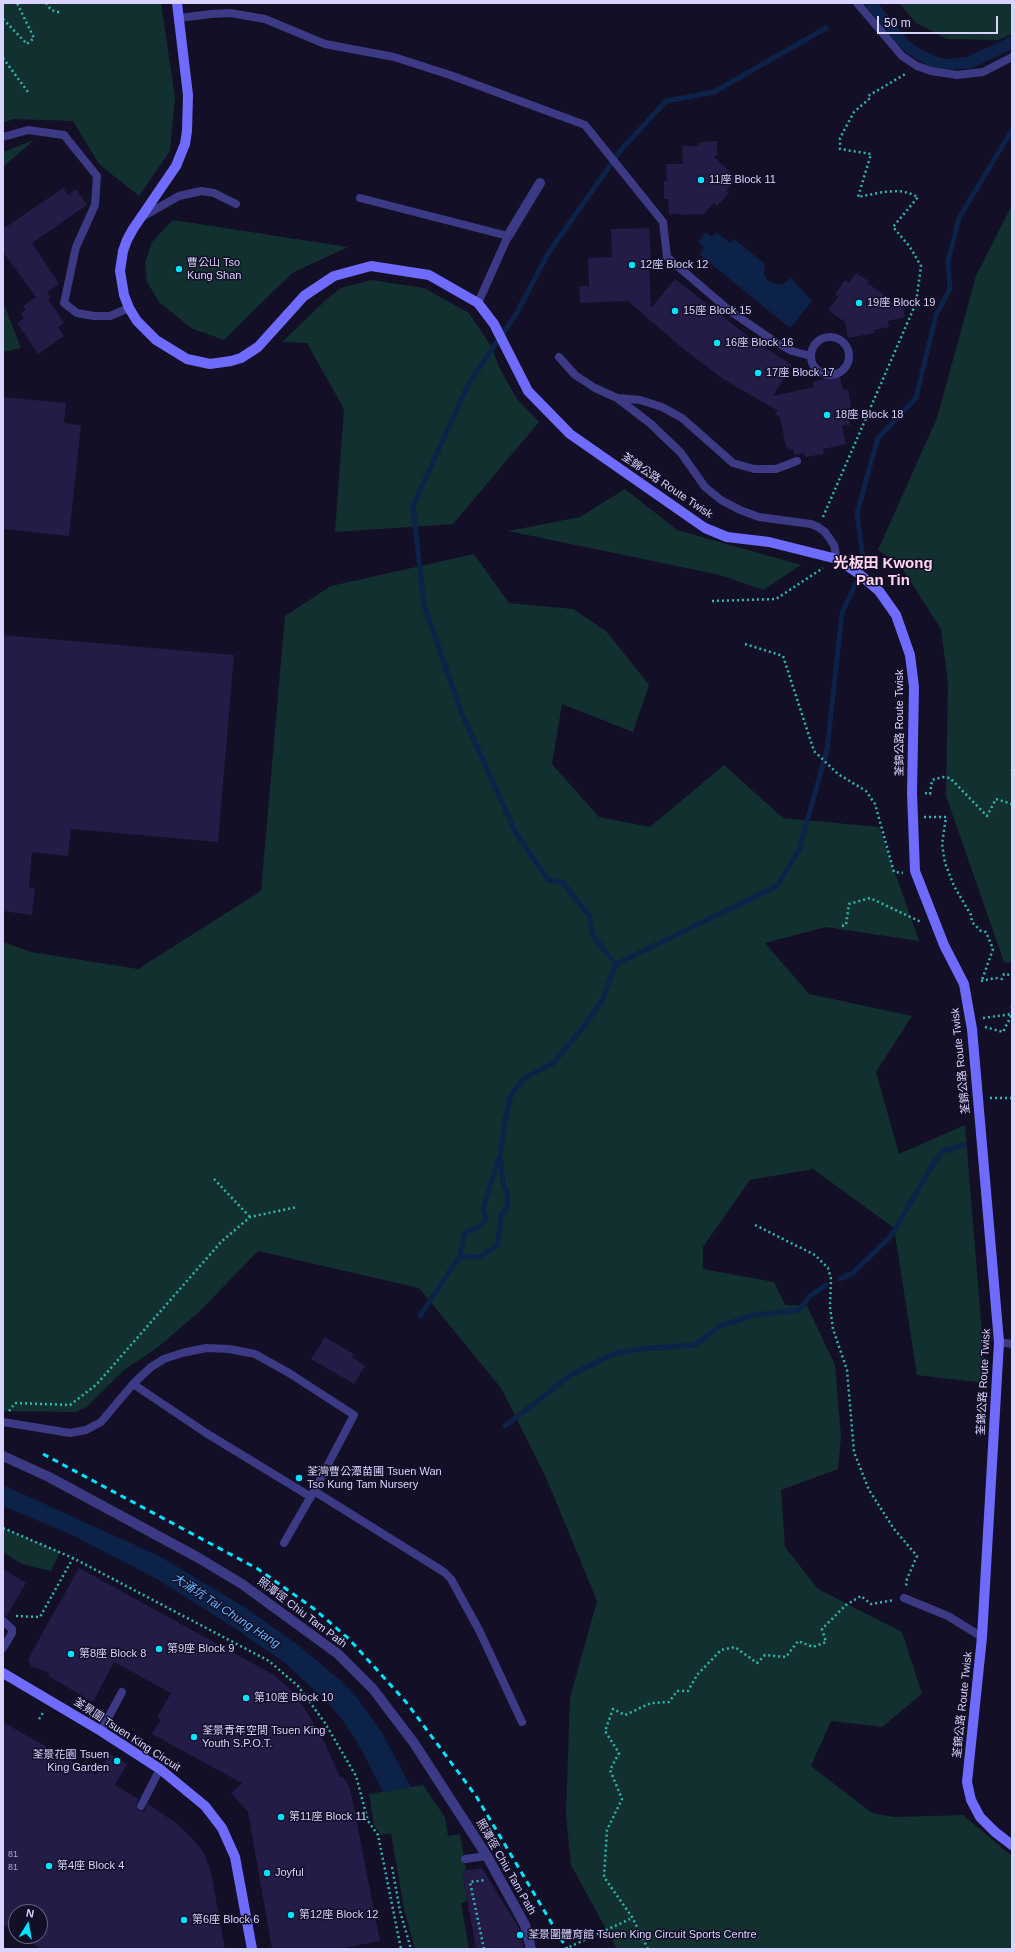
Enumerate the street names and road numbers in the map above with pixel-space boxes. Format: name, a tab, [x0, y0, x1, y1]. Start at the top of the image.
street label: 荃錦公路 Route Twisk	[619, 451, 715, 521]
street label: 荃錦公路 Route Twisk	[893, 670, 907, 776]
street label: 荃錦公路 Route Twisk	[949, 1007, 973, 1115]
street label: 荃錦公路 Route Twisk	[975, 1328, 993, 1436]
street label: 照潭徑 Chiu Tam Path	[255, 1575, 349, 1651]
street label: 荃錦公路 Route Twisk	[951, 1651, 975, 1759]
street label: 荃景圍 Tsuen King Circuit	[71, 1696, 183, 1774]
street label: 照潭徑 Chiu Tam Path	[473, 1817, 539, 1917]

